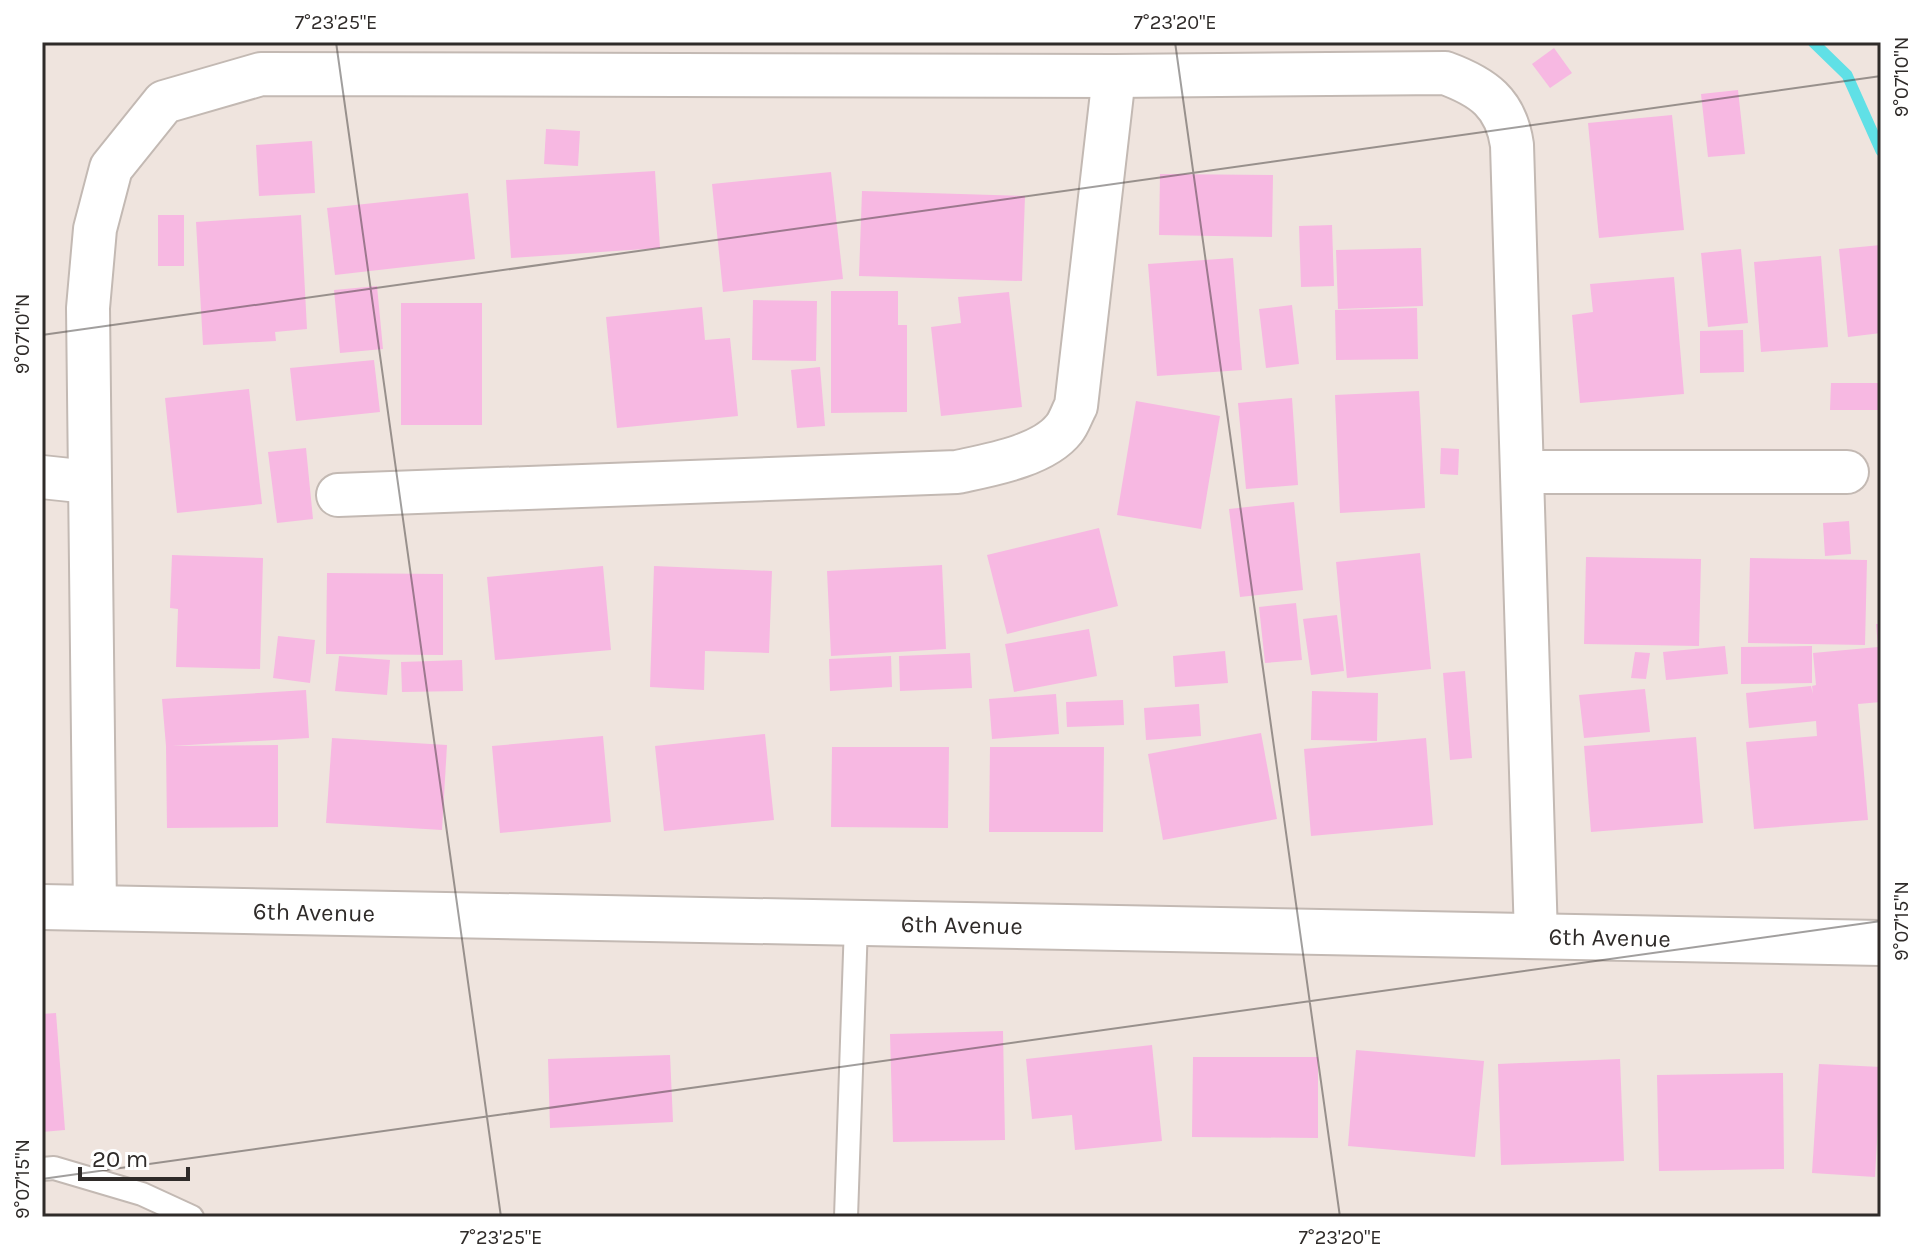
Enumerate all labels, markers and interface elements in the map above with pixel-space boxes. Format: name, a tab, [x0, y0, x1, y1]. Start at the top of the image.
text: 7°23'25"E	[295, 11, 377, 34]
text: 7°23'20"E	[1133, 11, 1217, 34]
text: 9°07'10"N	[1890, 37, 1913, 117]
text: 9°07'10"N	[11, 294, 34, 374]
text: 9°07'15"N	[1890, 881, 1913, 961]
street label: 6th Avenue	[253, 897, 375, 928]
street label: 6th Avenue	[901, 910, 1023, 940]
street label: 6th Avenue	[1548, 922, 1671, 953]
scale bar	[80, 1131, 188, 1181]
text: 9°07'15"N	[11, 1139, 34, 1219]
text: 20 m	[92, 1145, 148, 1173]
text: 7°23'25"E	[460, 1226, 542, 1249]
text: 7°23'20"E	[1298, 1226, 1382, 1249]

